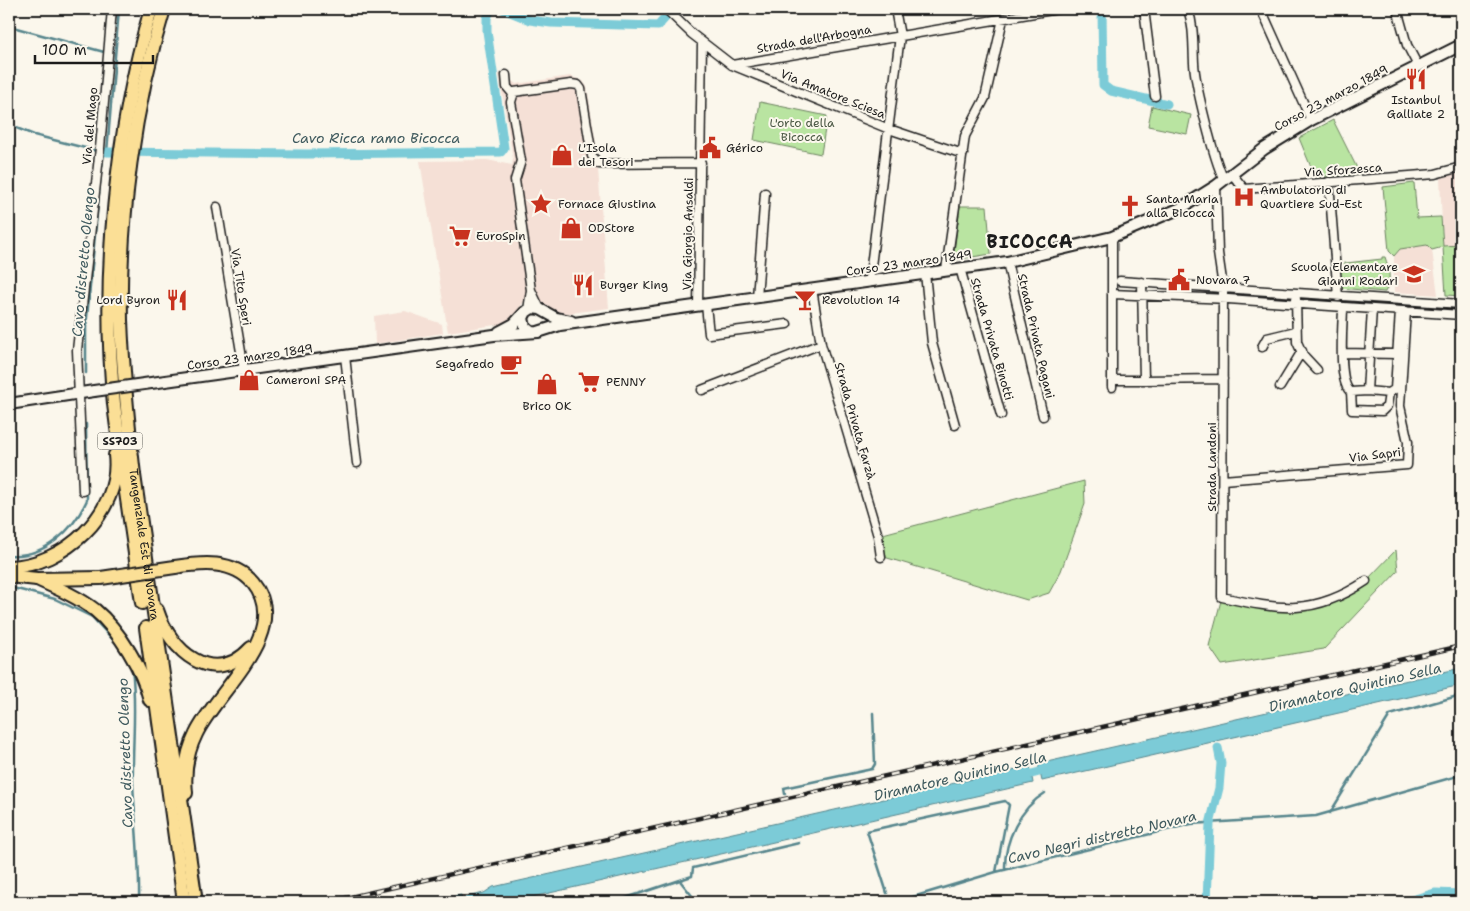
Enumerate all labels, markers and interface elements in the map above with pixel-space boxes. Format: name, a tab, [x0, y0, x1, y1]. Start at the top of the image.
street label: Strada dell'Arbogna	[755, 21, 873, 57]
scale bar	[35, 32, 152, 64]
text: 100 m	[42, 40, 87, 60]
street label: Corso 23 marzo 1849	[1271, 61, 1391, 135]
street label: Via Amatore Sciesa	[778, 66, 889, 123]
restaurant icon: Istanbul Galliate 2	[1403, 66, 1429, 92]
street label: Via del Mago	[79, 86, 101, 166]
place label: Istanbul Galliate 2	[1387, 92, 1445, 122]
park label: L'orto della Bicocca	[770, 115, 835, 145]
water label: Cavo Ricca ramo Bicocca	[292, 129, 460, 147]
public building icon: Gérico	[697, 135, 723, 161]
place label: L'Isola dei Tesori	[578, 140, 634, 170]
place label: Gérico	[726, 140, 763, 156]
shop icon: L'Isola dei Tesori	[549, 142, 575, 168]
street label: Via Sforzesca	[1303, 159, 1383, 181]
street label: Via Giorgio Ansaldi	[679, 178, 697, 290]
place label: Ambulatorio di Quartiere Sud-Est	[1260, 182, 1363, 212]
hospital icon: Ambulatorio di Quartiere Sud-Est	[1231, 184, 1257, 210]
water label: Cavo distretto Olengo	[67, 186, 99, 338]
place icon: Fornace Giustina	[528, 191, 554, 217]
place label: Santa Maria alla Bicocca	[1146, 191, 1219, 221]
church icon: Santa Maria alla Bicocca	[1117, 193, 1143, 219]
place label: Fornace Giustina	[558, 196, 656, 212]
shop icon: ODStore	[558, 215, 584, 241]
place label: ODStore	[588, 220, 635, 236]
supermarket icon: EuroSpin	[447, 223, 473, 249]
place label: EuroSpin	[476, 228, 526, 244]
district label: BICOCCA	[987, 230, 1073, 254]
street label: Corso 23 marzo 1849	[845, 246, 973, 280]
street label: Via Tito Speri	[227, 247, 255, 327]
place label: Scuola Elementare Gianni Rodari	[1291, 259, 1398, 289]
school or university icon: Scuola Elementare Gianni Rodari	[1401, 261, 1427, 287]
public building icon: Novara 7	[1166, 267, 1192, 293]
restaurant icon: Burger King	[570, 272, 596, 298]
street label: Strada Privata Pagani	[1014, 272, 1058, 400]
place label: Novara 7	[1196, 272, 1250, 288]
street label: Strada Privata Binotti	[967, 276, 1017, 402]
place label: Burger King	[600, 277, 668, 293]
restaurant icon: Lord Byron	[164, 287, 190, 313]
bar icon: Revolution 14	[792, 287, 818, 313]
place label: Lord Byron	[96, 292, 160, 308]
place label: Revolution 14	[822, 292, 900, 308]
street label: Corso 23 marzo 1849	[186, 340, 314, 374]
cafe icon: Segafredo	[498, 351, 524, 377]
place label: Segafredo	[436, 356, 494, 372]
street label: Strada Privata Farzà	[831, 360, 880, 482]
shop icon: Cameroni SPA	[236, 367, 262, 393]
supermarket icon: PENNY	[576, 369, 602, 395]
shop icon: Brico OK	[534, 371, 560, 397]
place label: Cameroni SPA	[266, 372, 347, 388]
place label: PENNY	[606, 374, 646, 390]
place label: Brico OK	[522, 398, 572, 414]
street label: Strada Landoni	[1204, 422, 1220, 512]
road number: SS703	[98, 432, 142, 450]
street label: Via Sapri	[1348, 444, 1402, 466]
street label: Tangenziale Est di Novara	[125, 468, 163, 622]
water label: Diramatore Quintino Sella	[1267, 658, 1443, 716]
water label: Cavo distretto Olengo	[113, 678, 137, 828]
water label: Diramatore Quintino Sella	[872, 747, 1048, 805]
water label: Cavo Negri distretto Novara	[1006, 807, 1198, 867]

